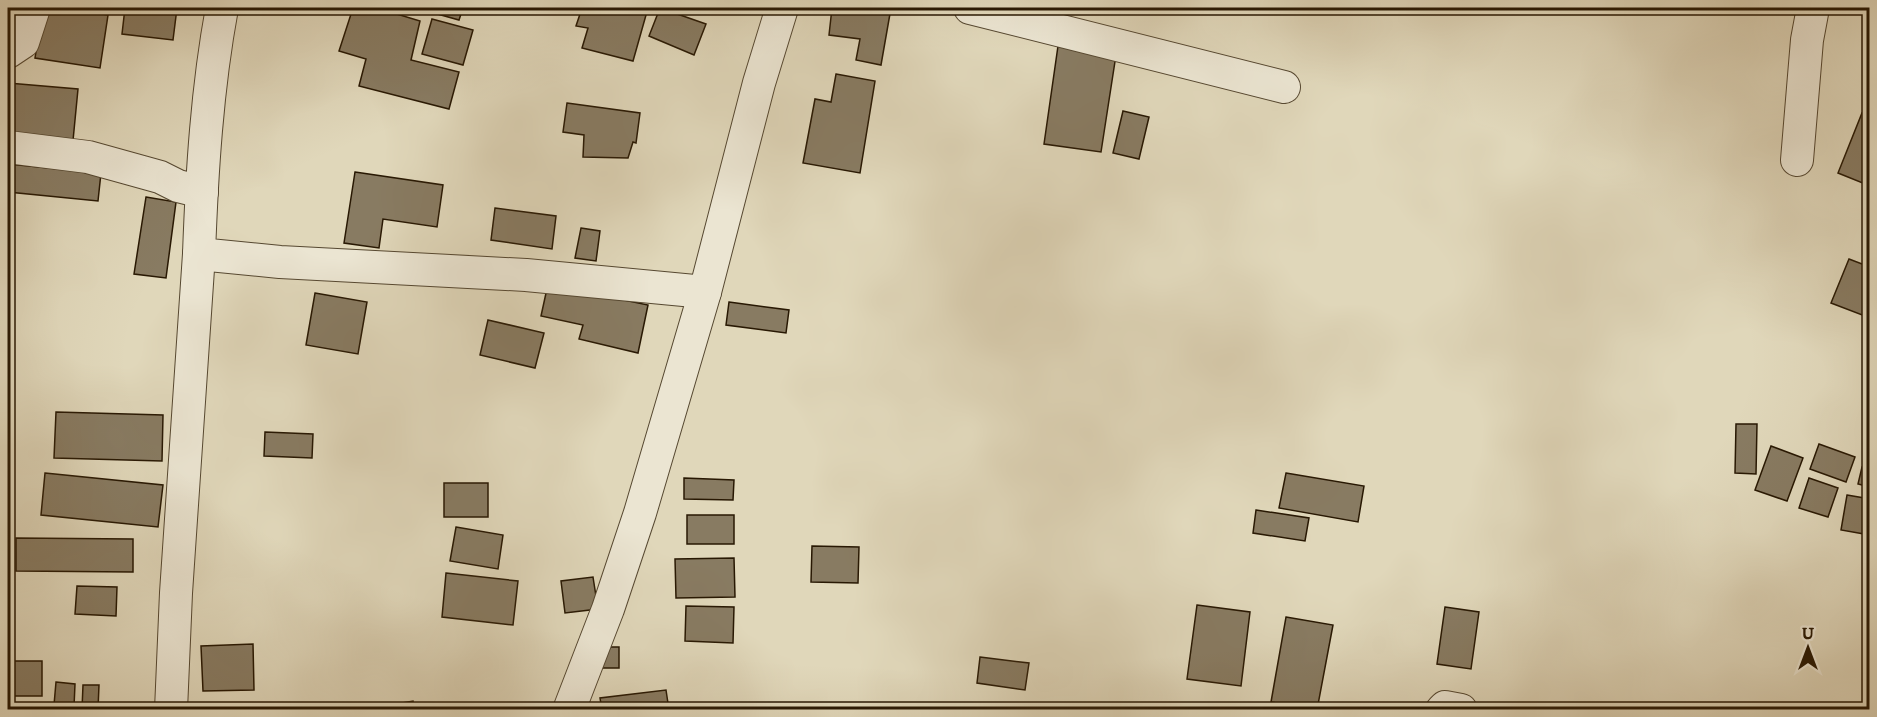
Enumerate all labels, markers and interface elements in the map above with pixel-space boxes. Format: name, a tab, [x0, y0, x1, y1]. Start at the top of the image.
north arrow	[1778, 618, 1838, 678]
text: U	[1802, 624, 1815, 644]

